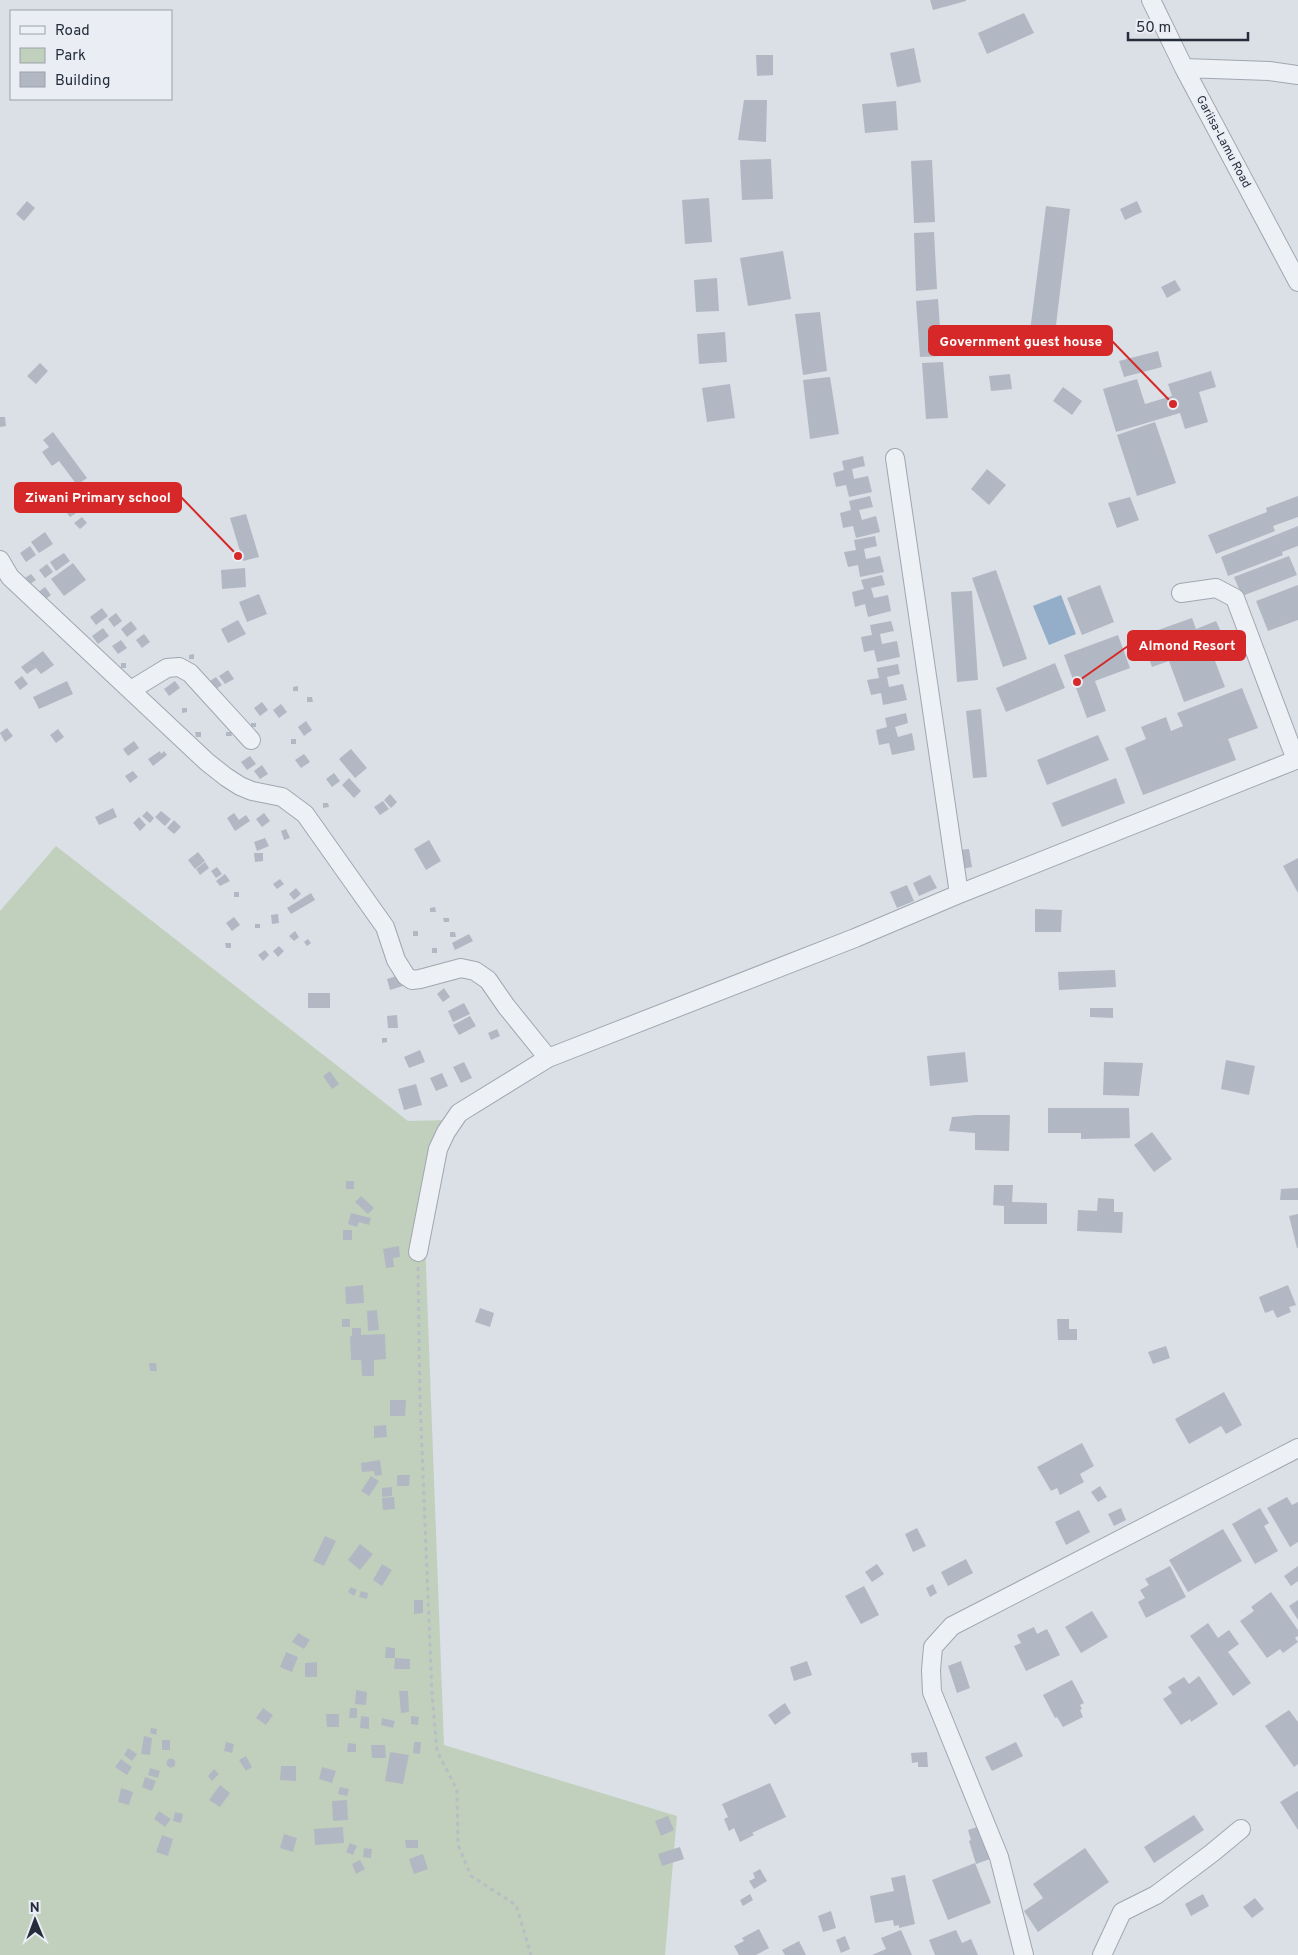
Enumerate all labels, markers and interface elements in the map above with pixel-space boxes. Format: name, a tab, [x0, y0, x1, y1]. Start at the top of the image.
legend	[10, 10, 172, 100]
scale bar	[1128, 10, 1248, 42]
text: 50 m	[1136, 19, 1171, 38]
text: Road	[55, 22, 90, 41]
text: Park	[55, 47, 86, 66]
text: Building	[55, 72, 110, 91]
street label: Gariisa-Lamu Road	[1192, 93, 1254, 191]
callout: Government guest house	[929, 326, 1112, 355]
text: Government guest house	[940, 334, 1103, 351]
callout: Ziwani Primary school	[15, 483, 181, 512]
text: Ziwani Primary school	[25, 490, 171, 507]
callout: Almond Resort	[1128, 631, 1245, 660]
text: Almond Resort	[1138, 638, 1236, 655]
north arrow	[10, 1895, 60, 1945]
text: N	[30, 1900, 40, 1917]

